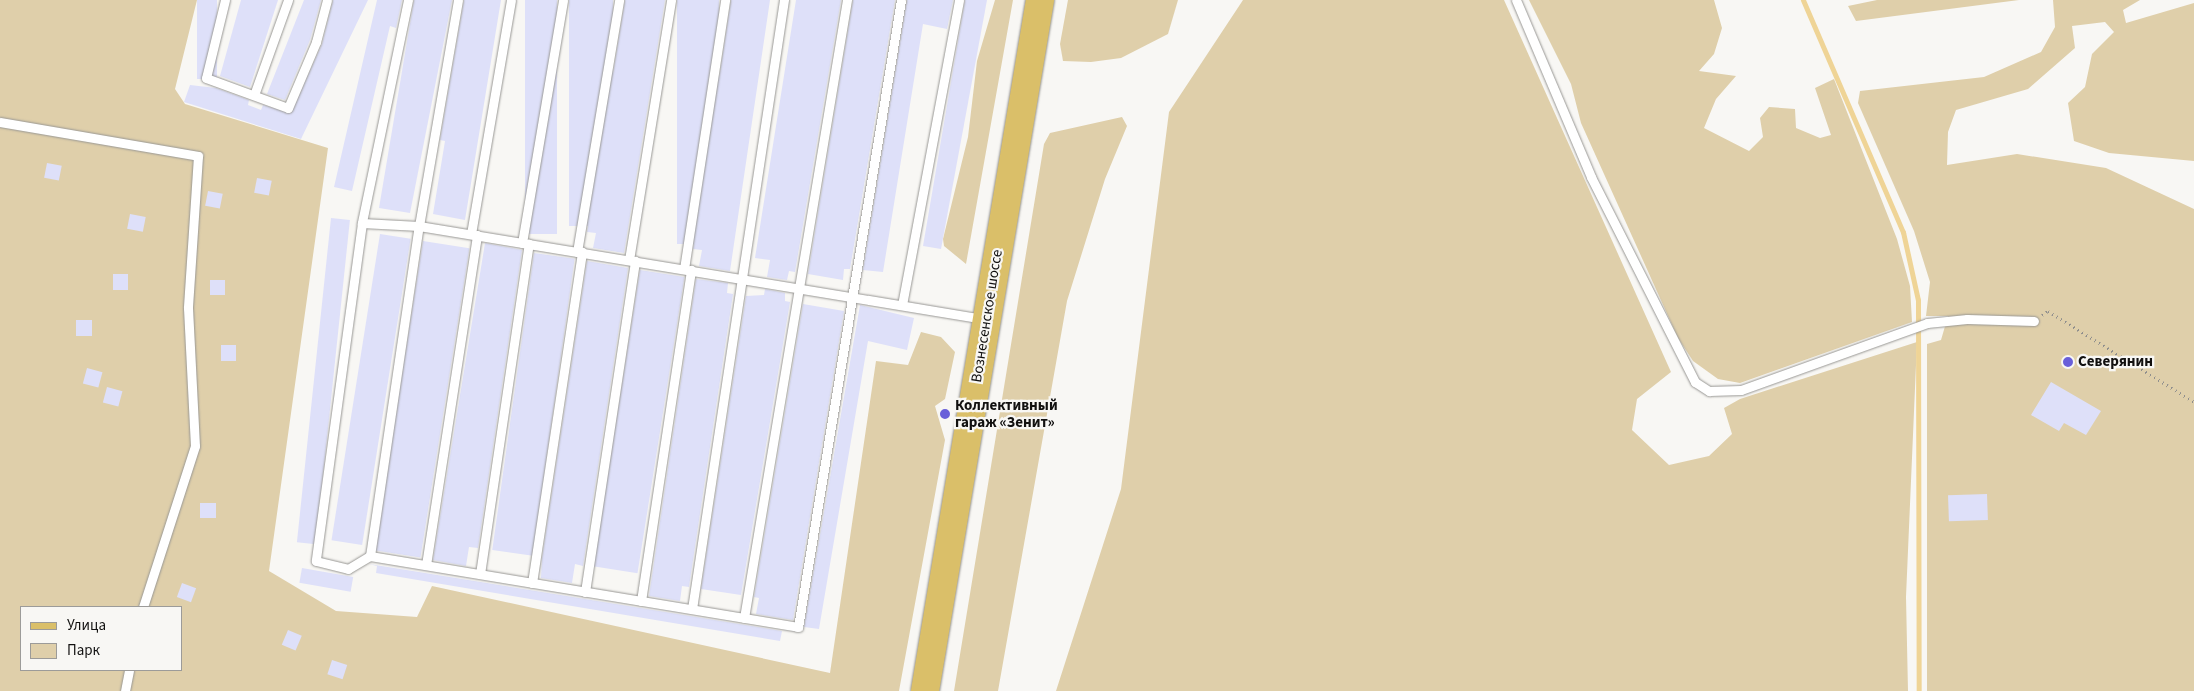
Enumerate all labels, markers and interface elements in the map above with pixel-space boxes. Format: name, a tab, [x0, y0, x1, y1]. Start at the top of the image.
street label: Вознесенское шоссе	[968, 248, 1006, 384]
place label: Северянин	[2078, 353, 2153, 371]
marker: Северянин	[2062, 356, 2074, 368]
place label: Коллективный гараж «Зенит»	[955, 396, 1058, 431]
marker: Коллективный гараж «Зенит»	[939, 408, 951, 420]
legend	[20, 606, 182, 671]
text: Улица	[67, 615, 106, 636]
text: Парк	[67, 640, 100, 661]

